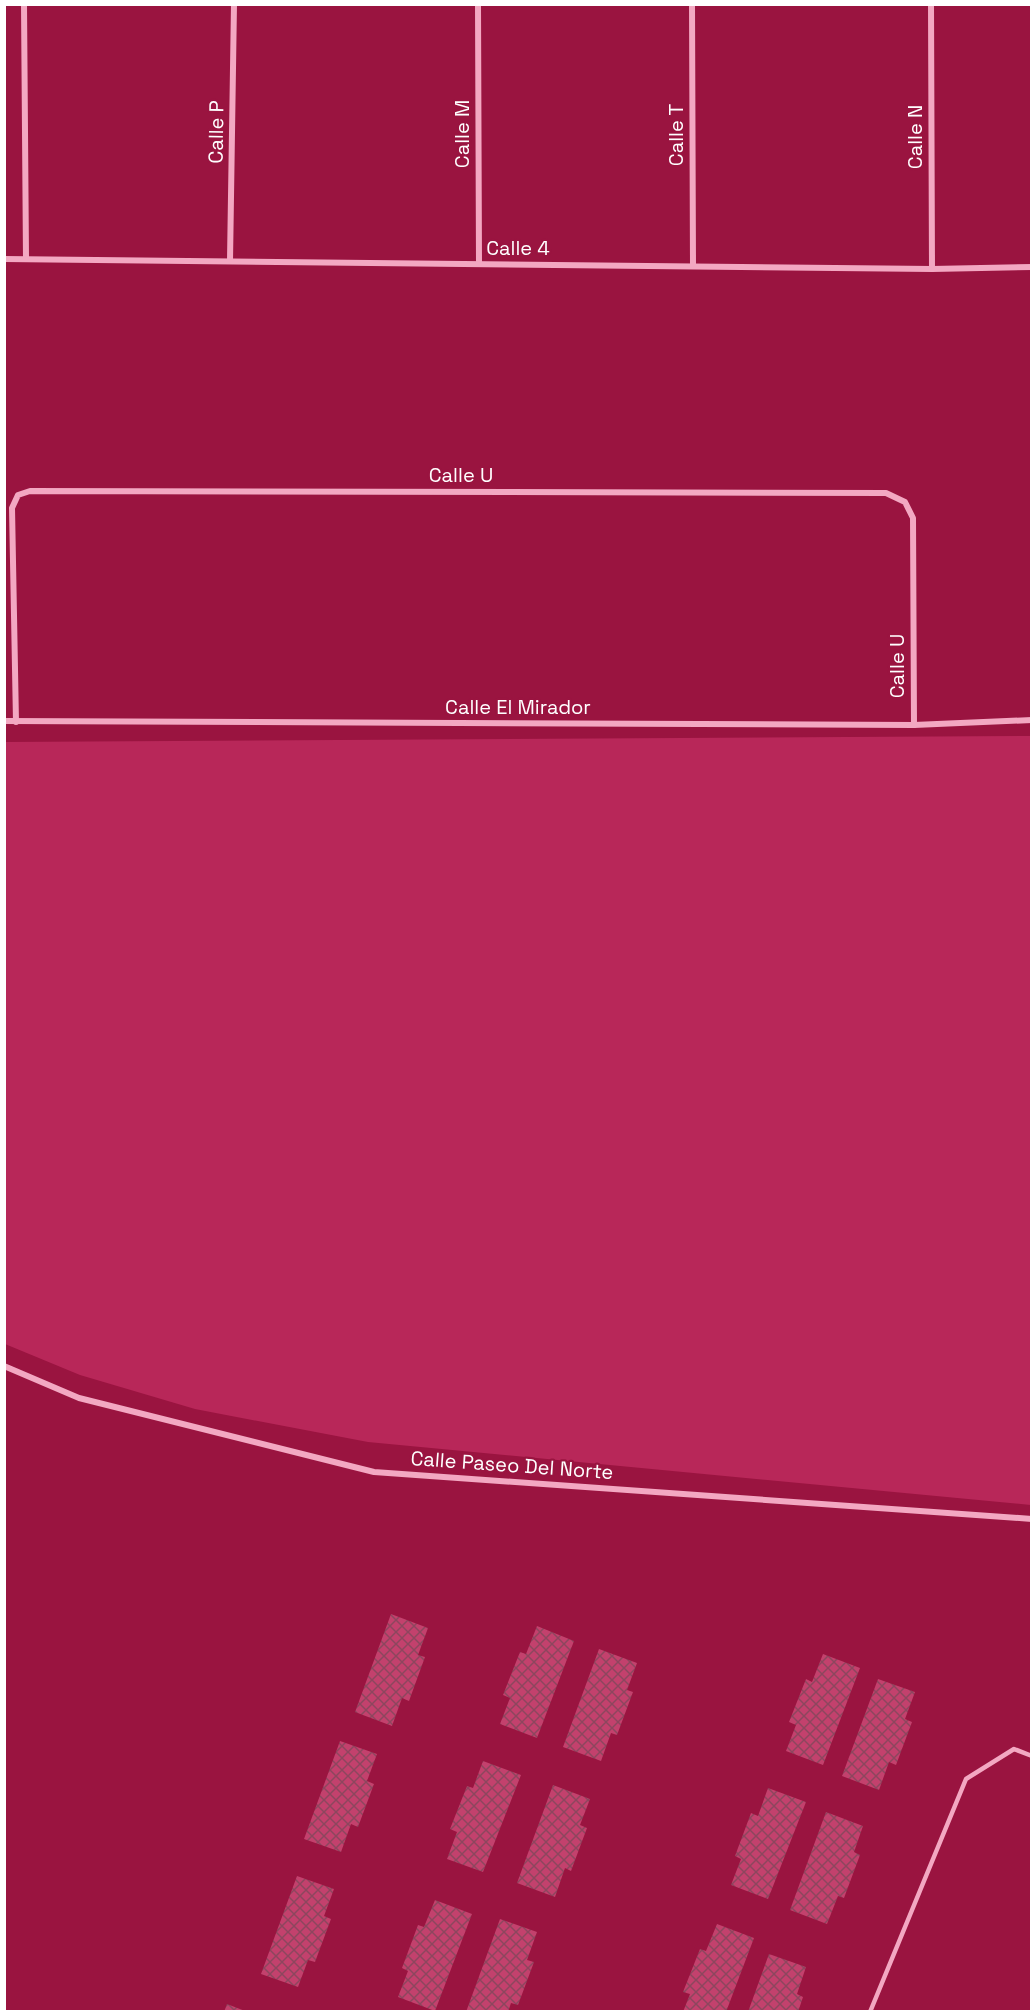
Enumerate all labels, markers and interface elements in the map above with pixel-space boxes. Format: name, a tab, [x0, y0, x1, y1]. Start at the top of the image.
street label: Calle P	[202, 100, 230, 164]
street label: Calle M	[449, 100, 475, 168]
street label: Calle T	[663, 104, 689, 166]
street label: Calle N	[902, 105, 928, 169]
street label: Calle 4	[486, 235, 550, 261]
street label: Calle U	[429, 462, 493, 488]
street label: Calle U	[884, 634, 910, 698]
street label: Calle El Mirador	[445, 694, 591, 720]
street label: Calle Paseo Del Norte	[410, 1445, 614, 1485]

